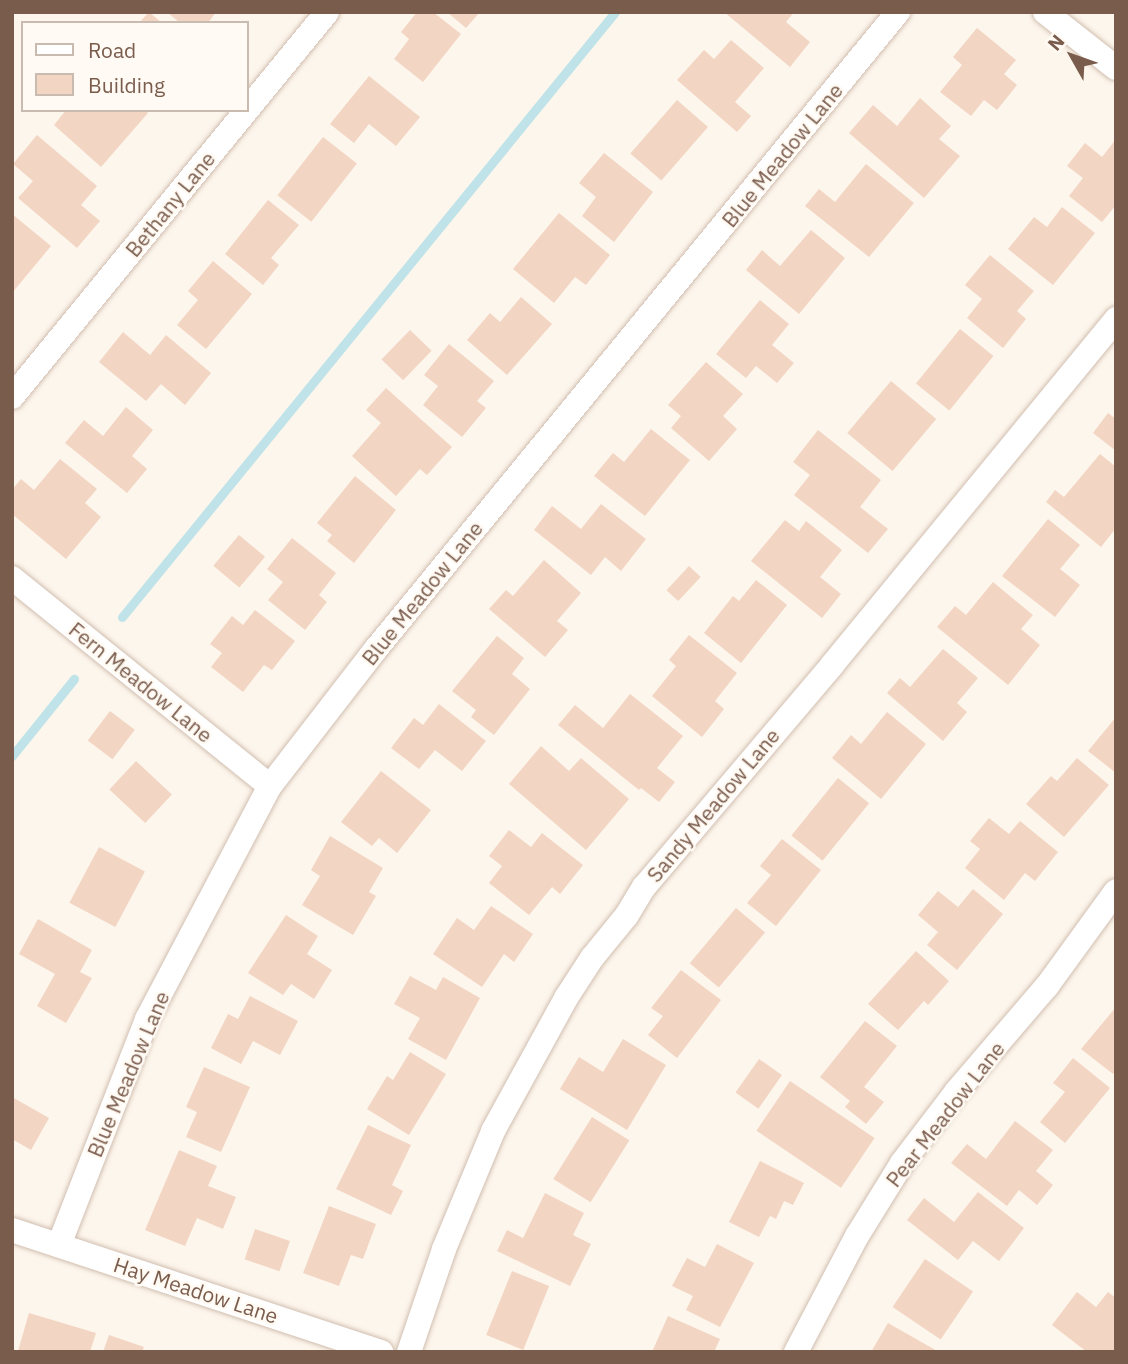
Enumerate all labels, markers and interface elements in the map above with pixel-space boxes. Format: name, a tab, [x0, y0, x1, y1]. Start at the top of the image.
legend	[21, 21, 248, 112]
north arrow	[1037, 21, 1107, 91]
text: N	[1042, 30, 1070, 55]
text: Road	[88, 36, 136, 64]
text: Building	[88, 71, 165, 99]
street label: Blue Meadow Lane	[716, 78, 848, 232]
street label: Bethany Lane	[120, 146, 220, 262]
street label: Blue Meadow Lane	[356, 516, 488, 670]
street label: Fern Meadow Lane	[64, 616, 218, 748]
street label: Sandy Meadow Lane	[641, 723, 785, 887]
street label: Blue Meadow Lane	[82, 987, 174, 1161]
street label: Pear Meadow Lane	[880, 1036, 1010, 1192]
street label: Hay Meadow Lane	[111, 1252, 281, 1328]

